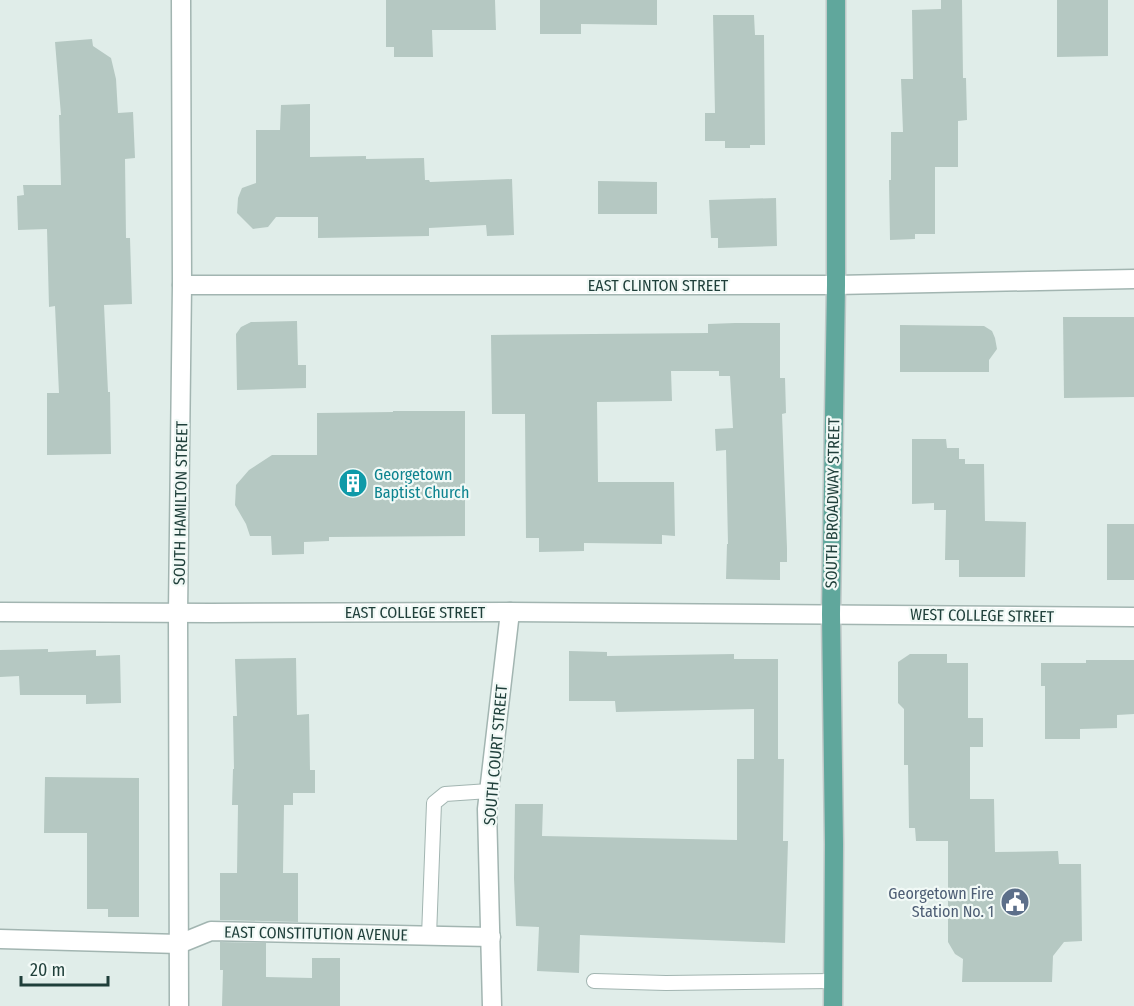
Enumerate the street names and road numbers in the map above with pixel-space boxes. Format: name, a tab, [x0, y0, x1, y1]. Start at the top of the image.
street label: EAST CLINTON STREET	[588, 276, 729, 295]
street label: SOUTH BROADWAY STREET	[822, 417, 843, 588]
street label: SOUTH HAMILTON STREET	[170, 420, 191, 585]
street label: EAST COLLEGE STREET	[345, 603, 486, 622]
street label: WEST COLLEGE STREET	[910, 605, 1055, 626]
street label: SOUTH COURT STREET	[480, 683, 511, 826]
street label: EAST CONSTITUTION AVENUE	[224, 922, 408, 945]

